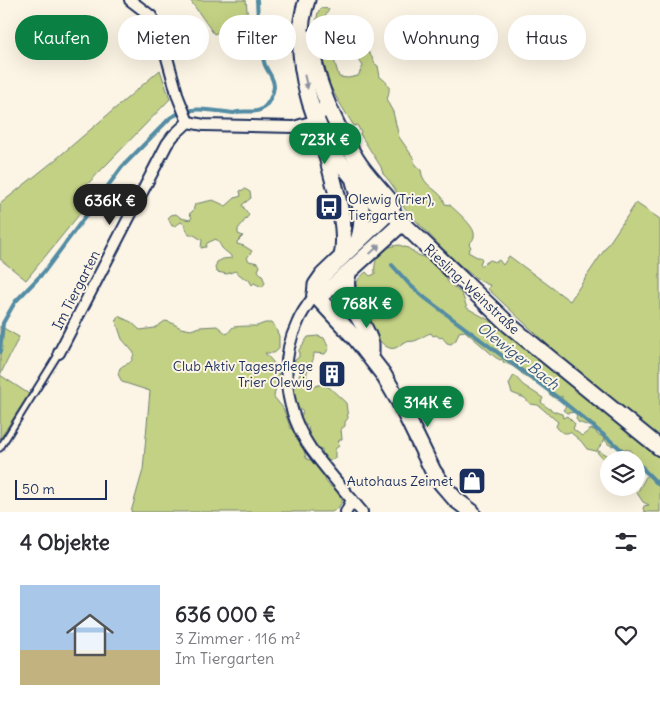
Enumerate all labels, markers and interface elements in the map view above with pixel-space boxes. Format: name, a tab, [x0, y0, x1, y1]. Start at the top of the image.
chip: Kaufen	[15, 15, 108, 60]
chip: Mieten	[118, 15, 209, 60]
chip: Filter	[219, 15, 296, 60]
chip: Neu	[306, 15, 374, 60]
chip: Wohnung	[384, 15, 498, 60]
chip: Haus	[508, 15, 586, 60]
one-way arrow	[302, 75, 310, 90]
pin: 723K €	[284, 122, 366, 165]
text: 723K €	[300, 129, 350, 149]
pin: 636K €	[69, 184, 151, 226]
text: 636K €	[84, 190, 136, 210]
place label: Olewig (Trier), Tiergarten	[348, 190, 434, 224]
bus stop icon: Olewig (Trier), Tiergarten	[314, 192, 344, 222]
street label: Riesling-Weinstraße	[420, 240, 524, 338]
one-way arrow	[369, 243, 381, 255]
street label: Im Tiergarten	[48, 247, 104, 333]
pin: 768K €	[326, 286, 408, 329]
text: 768K €	[342, 293, 392, 313]
water label: Olewiger Bach	[473, 318, 563, 394]
place label: Club Aktiv Tagespflege Trier Olewig	[173, 357, 313, 391]
building icon: Club Aktiv Tagespflege Trier Olewig	[317, 359, 347, 389]
pin: 314K €	[387, 386, 469, 428]
text: 314K €	[404, 392, 452, 412]
map controls	[600, 451, 645, 496]
button: layers	[600, 451, 645, 496]
shop icon: Autohaus Zeimet	[457, 466, 487, 496]
place label: Autohaus Zeimet	[347, 472, 453, 490]
scale bar	[15, 477, 108, 500]
text: 50 m	[22, 480, 55, 498]
icon: filters	[612, 528, 640, 556]
text: 4 Objekte	[20, 529, 110, 556]
text: 636 000 €	[175, 601, 276, 628]
icon: home	[60, 605, 120, 665]
icon: heart	[612, 621, 640, 649]
text: 3 Zimmer · 116 m²	[175, 628, 301, 648]
text: Im Tiergarten	[175, 648, 274, 668]

